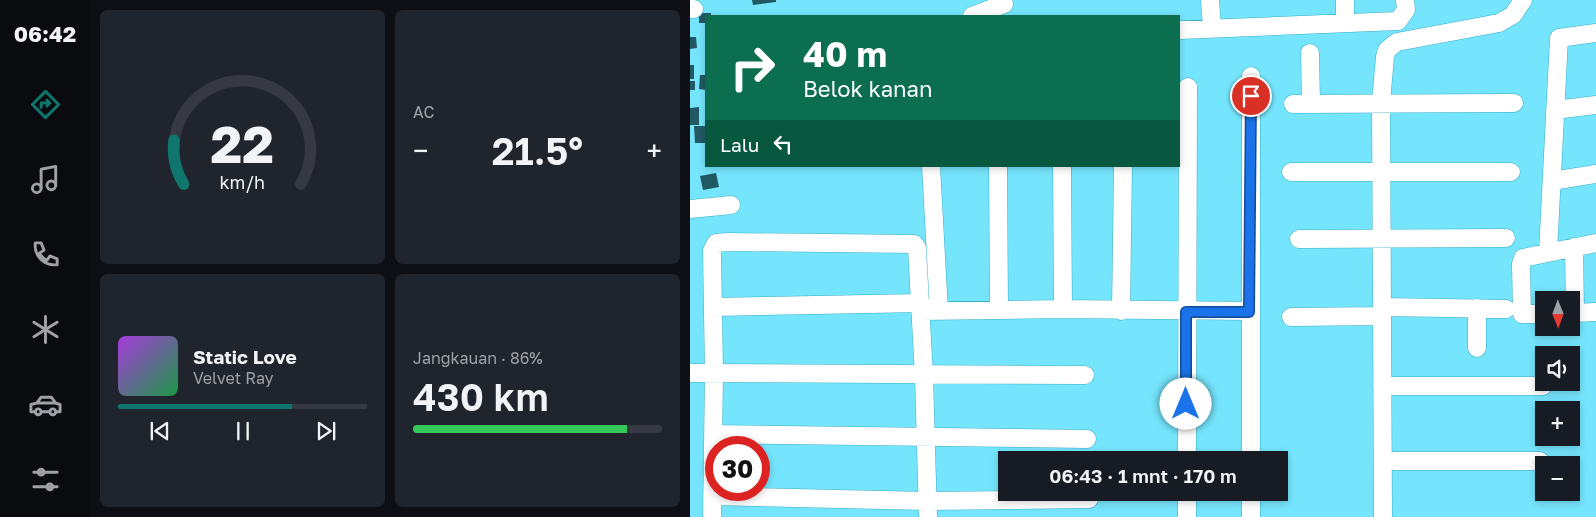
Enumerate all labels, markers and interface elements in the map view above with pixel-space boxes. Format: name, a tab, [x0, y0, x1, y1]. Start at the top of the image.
text: 06:42	[14, 20, 76, 47]
text: 40 m	[803, 33, 887, 75]
icon: right	[720, 35, 785, 100]
text: Belok kanan	[803, 75, 933, 102]
pin	[1230, 75, 1272, 117]
icon: arrive	[1237, 82, 1265, 110]
icon: directions	[28, 87, 63, 122]
text: AC	[413, 102, 434, 122]
text: 22	[211, 112, 274, 174]
text: 21.5°	[492, 128, 583, 173]
icon: left	[769, 130, 797, 158]
text: Lalu	[720, 133, 759, 156]
text: −	[413, 134, 428, 167]
text: +	[647, 134, 662, 167]
icon: music	[28, 162, 63, 197]
text: km/h	[220, 171, 265, 193]
icon: phone	[28, 237, 63, 272]
north arrow	[1535, 291, 1580, 336]
map controls	[1535, 291, 1580, 501]
icon: climate	[28, 312, 63, 347]
text: Static Love	[193, 345, 297, 368]
button: sound	[1535, 346, 1580, 391]
text: Jangkauan · 86%	[413, 348, 543, 368]
text: Velvet Ray	[193, 368, 274, 388]
text: 430 km	[413, 374, 549, 419]
position arrow	[1159, 377, 1211, 429]
icon: car	[28, 387, 63, 422]
button: +	[1535, 401, 1580, 446]
icon: previous	[146, 417, 174, 445]
icon: pause	[229, 417, 257, 445]
icon: next	[312, 417, 340, 445]
speed limit sign: 30	[705, 436, 770, 501]
button: −	[1535, 456, 1580, 501]
icon: filters	[28, 462, 63, 497]
text: 06:43 · 1 mnt · 170 m	[1049, 464, 1237, 487]

